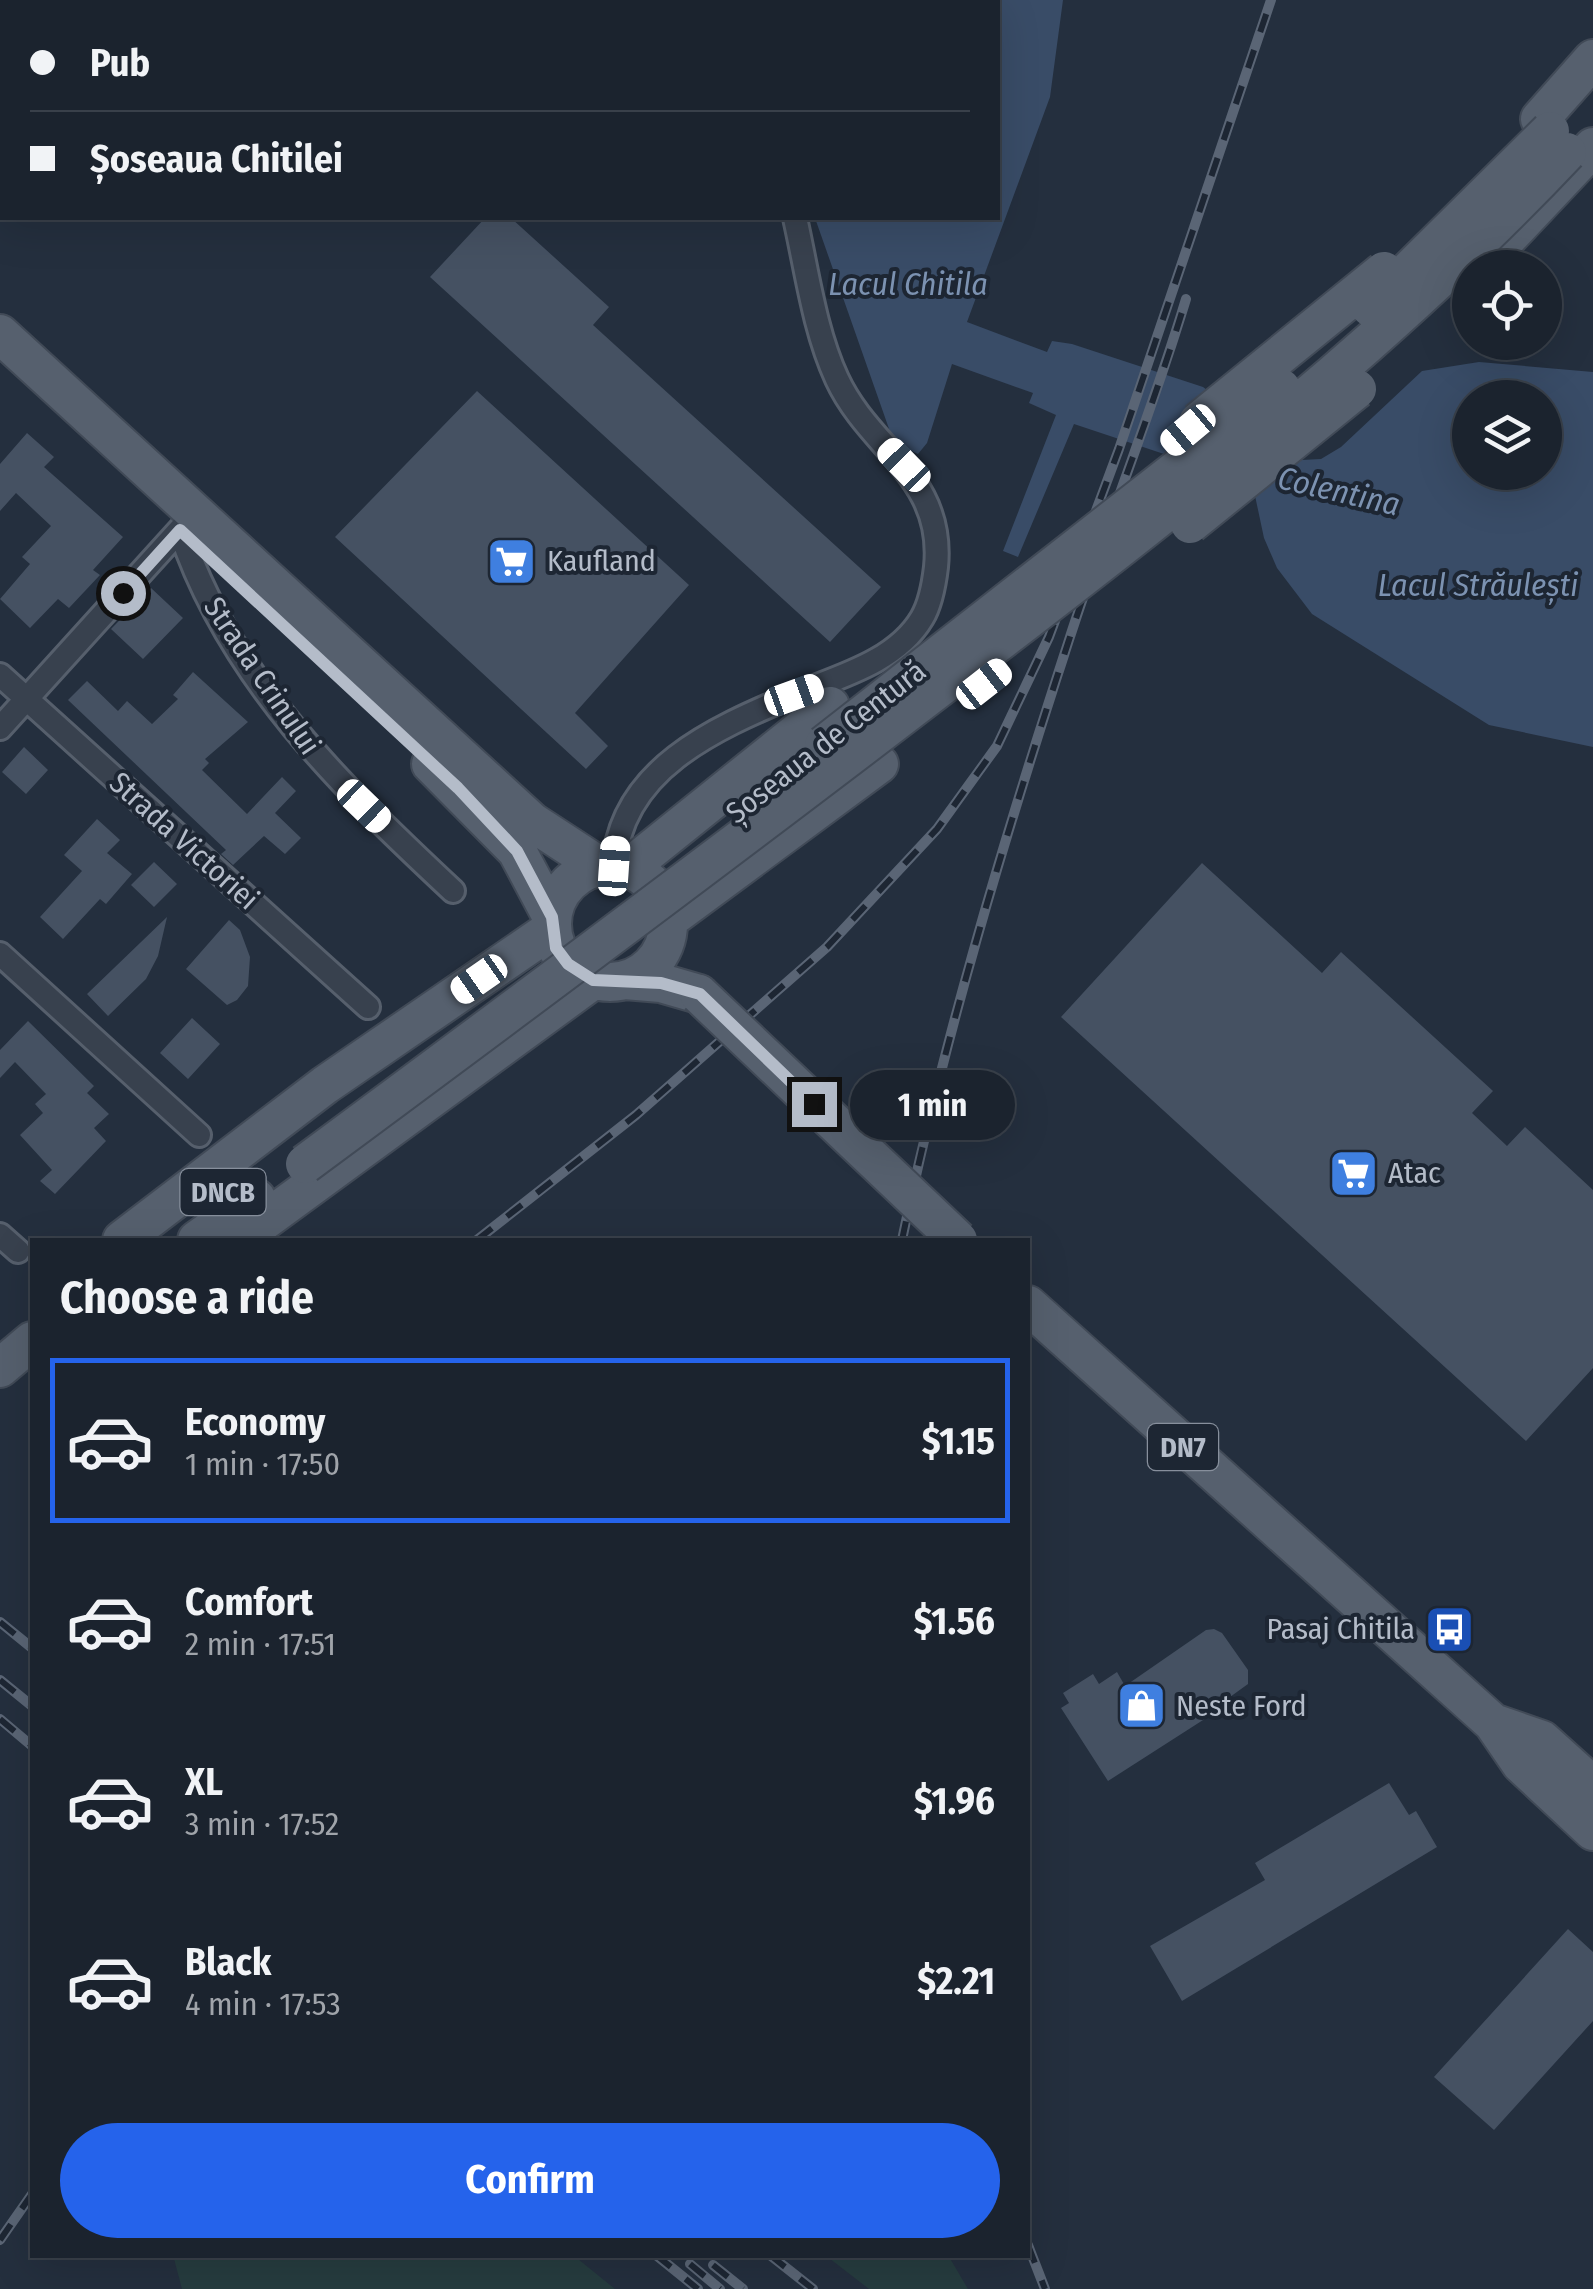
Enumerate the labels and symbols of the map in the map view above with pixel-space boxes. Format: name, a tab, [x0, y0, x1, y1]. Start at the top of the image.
water label: Lacul Chitila	[828, 265, 988, 303]
car	[1155, 399, 1221, 461]
car	[872, 433, 936, 497]
water label: Colentina	[1274, 459, 1404, 523]
supermarket icon: Kaufland	[486, 535, 538, 587]
place label: Kaufland	[547, 543, 656, 579]
water label: Lacul Străulești	[1378, 566, 1578, 605]
route start	[101, 571, 146, 616]
street label: Strada Crinului	[196, 590, 328, 762]
street label: Șoseaua de Centură	[719, 653, 933, 832]
car	[951, 654, 1017, 714]
car	[761, 671, 827, 719]
street label: Strada Victoriei	[102, 765, 266, 917]
car	[332, 774, 396, 838]
car	[597, 835, 631, 897]
car	[446, 950, 512, 1008]
callout: 1 min	[849, 1069, 1014, 1139]
route end	[792, 1082, 837, 1127]
supermarket icon: Atac	[1327, 1147, 1379, 1199]
place label: Atac	[1388, 1155, 1441, 1191]
road number: DNCB	[180, 1169, 266, 1215]
road number: DN7	[1148, 1424, 1218, 1470]
bus stop icon: Pasaj Chitila	[1424, 1603, 1476, 1655]
place label: Pasaj Chitila	[1267, 1611, 1415, 1647]
shop icon: Neste Ford	[1115, 1680, 1167, 1732]
place label: Neste Ford	[1176, 1688, 1307, 1724]

